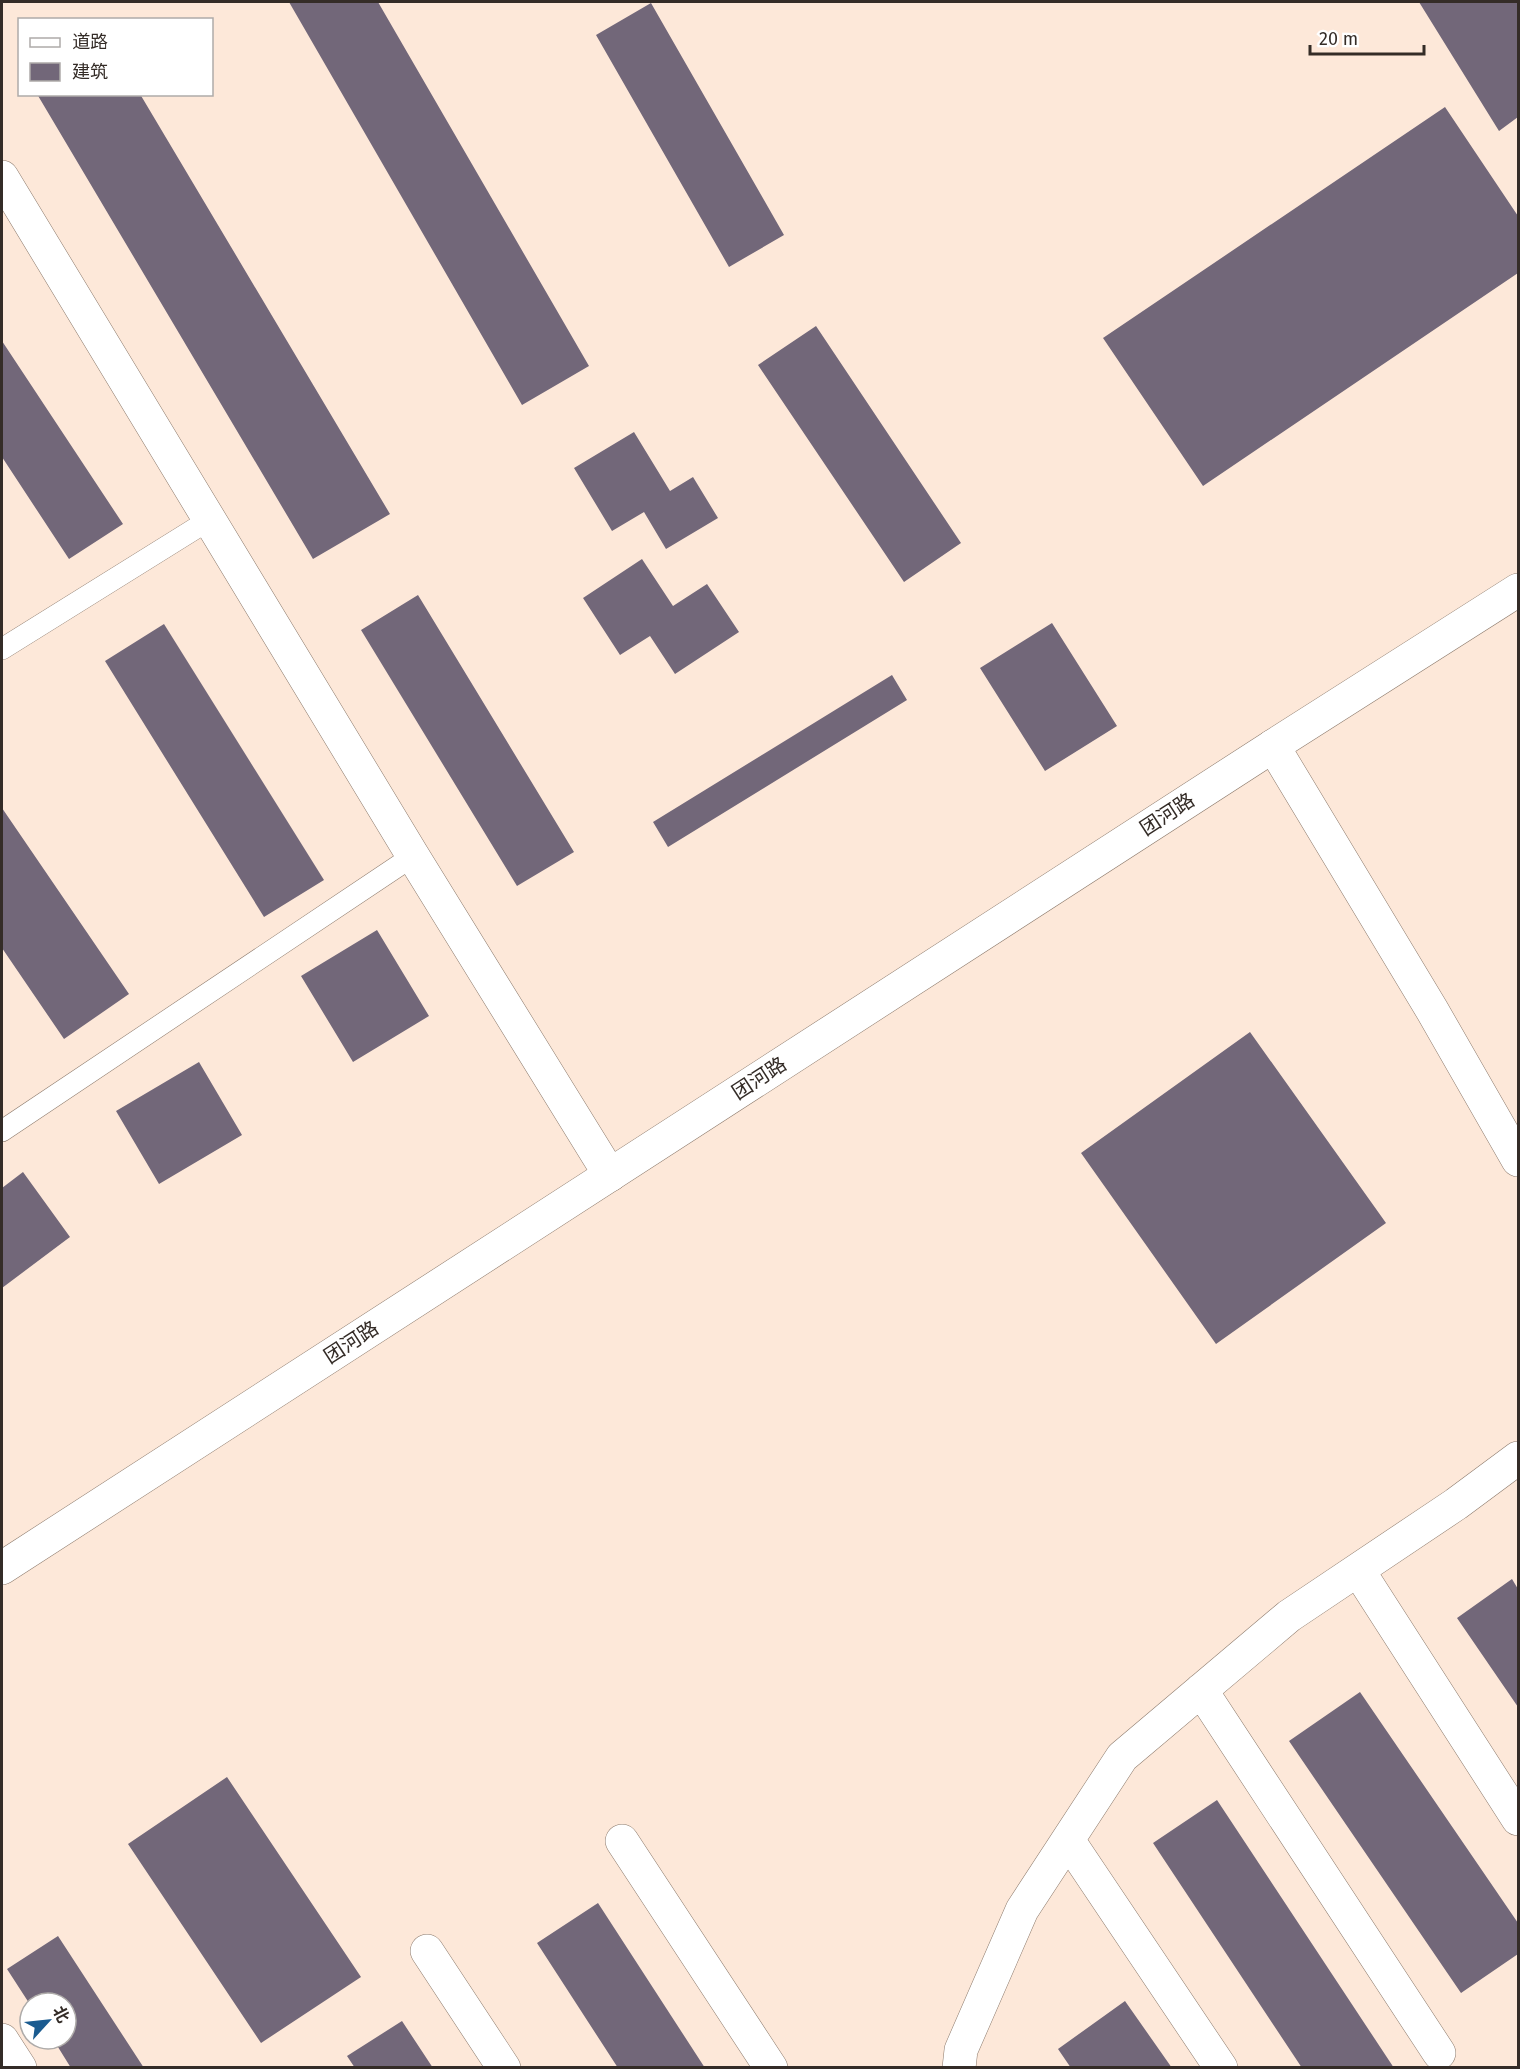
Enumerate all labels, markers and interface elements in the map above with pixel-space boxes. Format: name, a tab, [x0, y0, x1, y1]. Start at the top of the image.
legend	[18, 18, 213, 96]
scale bar	[1310, 18, 1424, 56]
text: 20 m	[1319, 28, 1358, 50]
text: 道路	[72, 31, 108, 53]
text: 建筑	[72, 61, 108, 83]
street label: 团河路	[1135, 788, 1199, 840]
street label: 团河路	[727, 1052, 791, 1104]
street label: 团河路	[319, 1316, 383, 1368]
north arrow	[18, 1991, 78, 2051]
text: 北	[49, 2003, 73, 2026]

